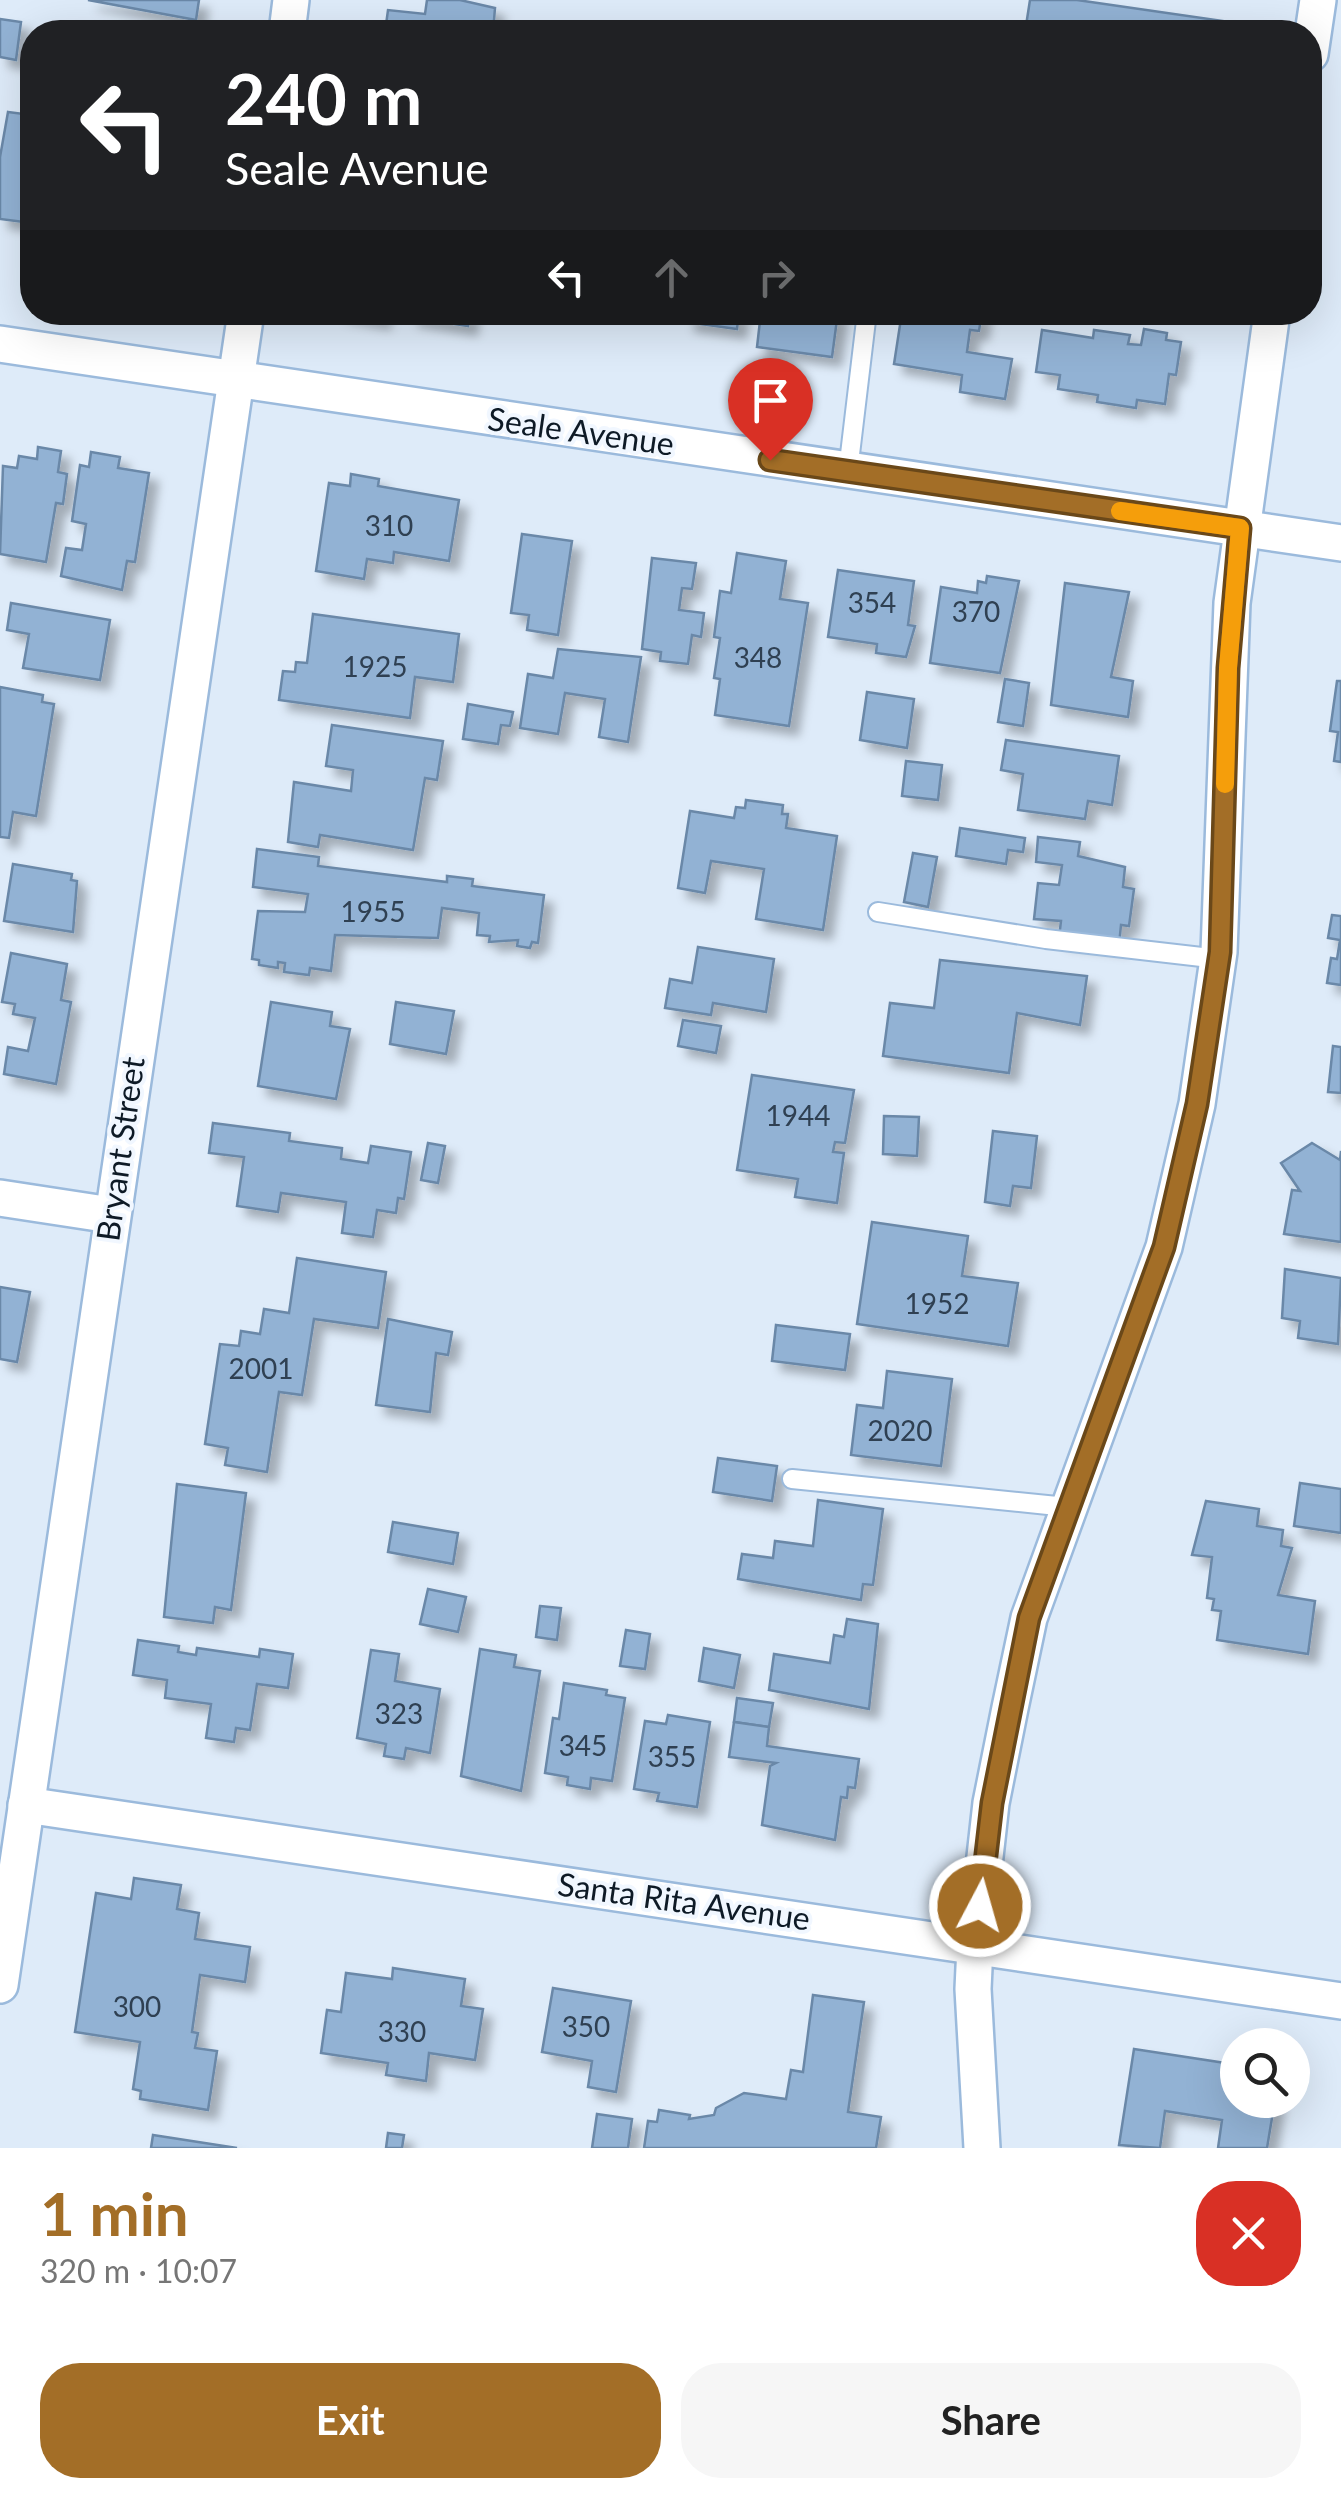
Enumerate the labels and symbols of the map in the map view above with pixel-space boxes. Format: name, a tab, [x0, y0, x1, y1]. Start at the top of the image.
pin	[728, 358, 813, 461]
street label: Seale Avenue	[486, 398, 677, 463]
house number: 310	[365, 508, 413, 542]
house number: 354	[848, 585, 896, 619]
house number: 370	[952, 594, 1000, 628]
house number: 348	[734, 640, 782, 674]
house number: 1925	[343, 649, 407, 683]
house number: 1955	[341, 894, 405, 928]
street label: Bryant Street	[87, 1054, 152, 1243]
house number: 1944	[766, 1098, 830, 1132]
house number: 1952	[905, 1286, 969, 1320]
house number: 2001	[229, 1351, 293, 1385]
house number: 2020	[868, 1413, 932, 1447]
house number: 323	[375, 1696, 423, 1730]
house number: 345	[559, 1728, 607, 1762]
house number: 355	[648, 1739, 696, 1773]
position arrow	[928, 1854, 1032, 1958]
street label: Santa Rita Avenue	[556, 1864, 813, 1938]
house number: 300	[113, 1989, 161, 2023]
house number: 350	[562, 2009, 610, 2043]
house number: 330	[378, 2014, 426, 2048]

